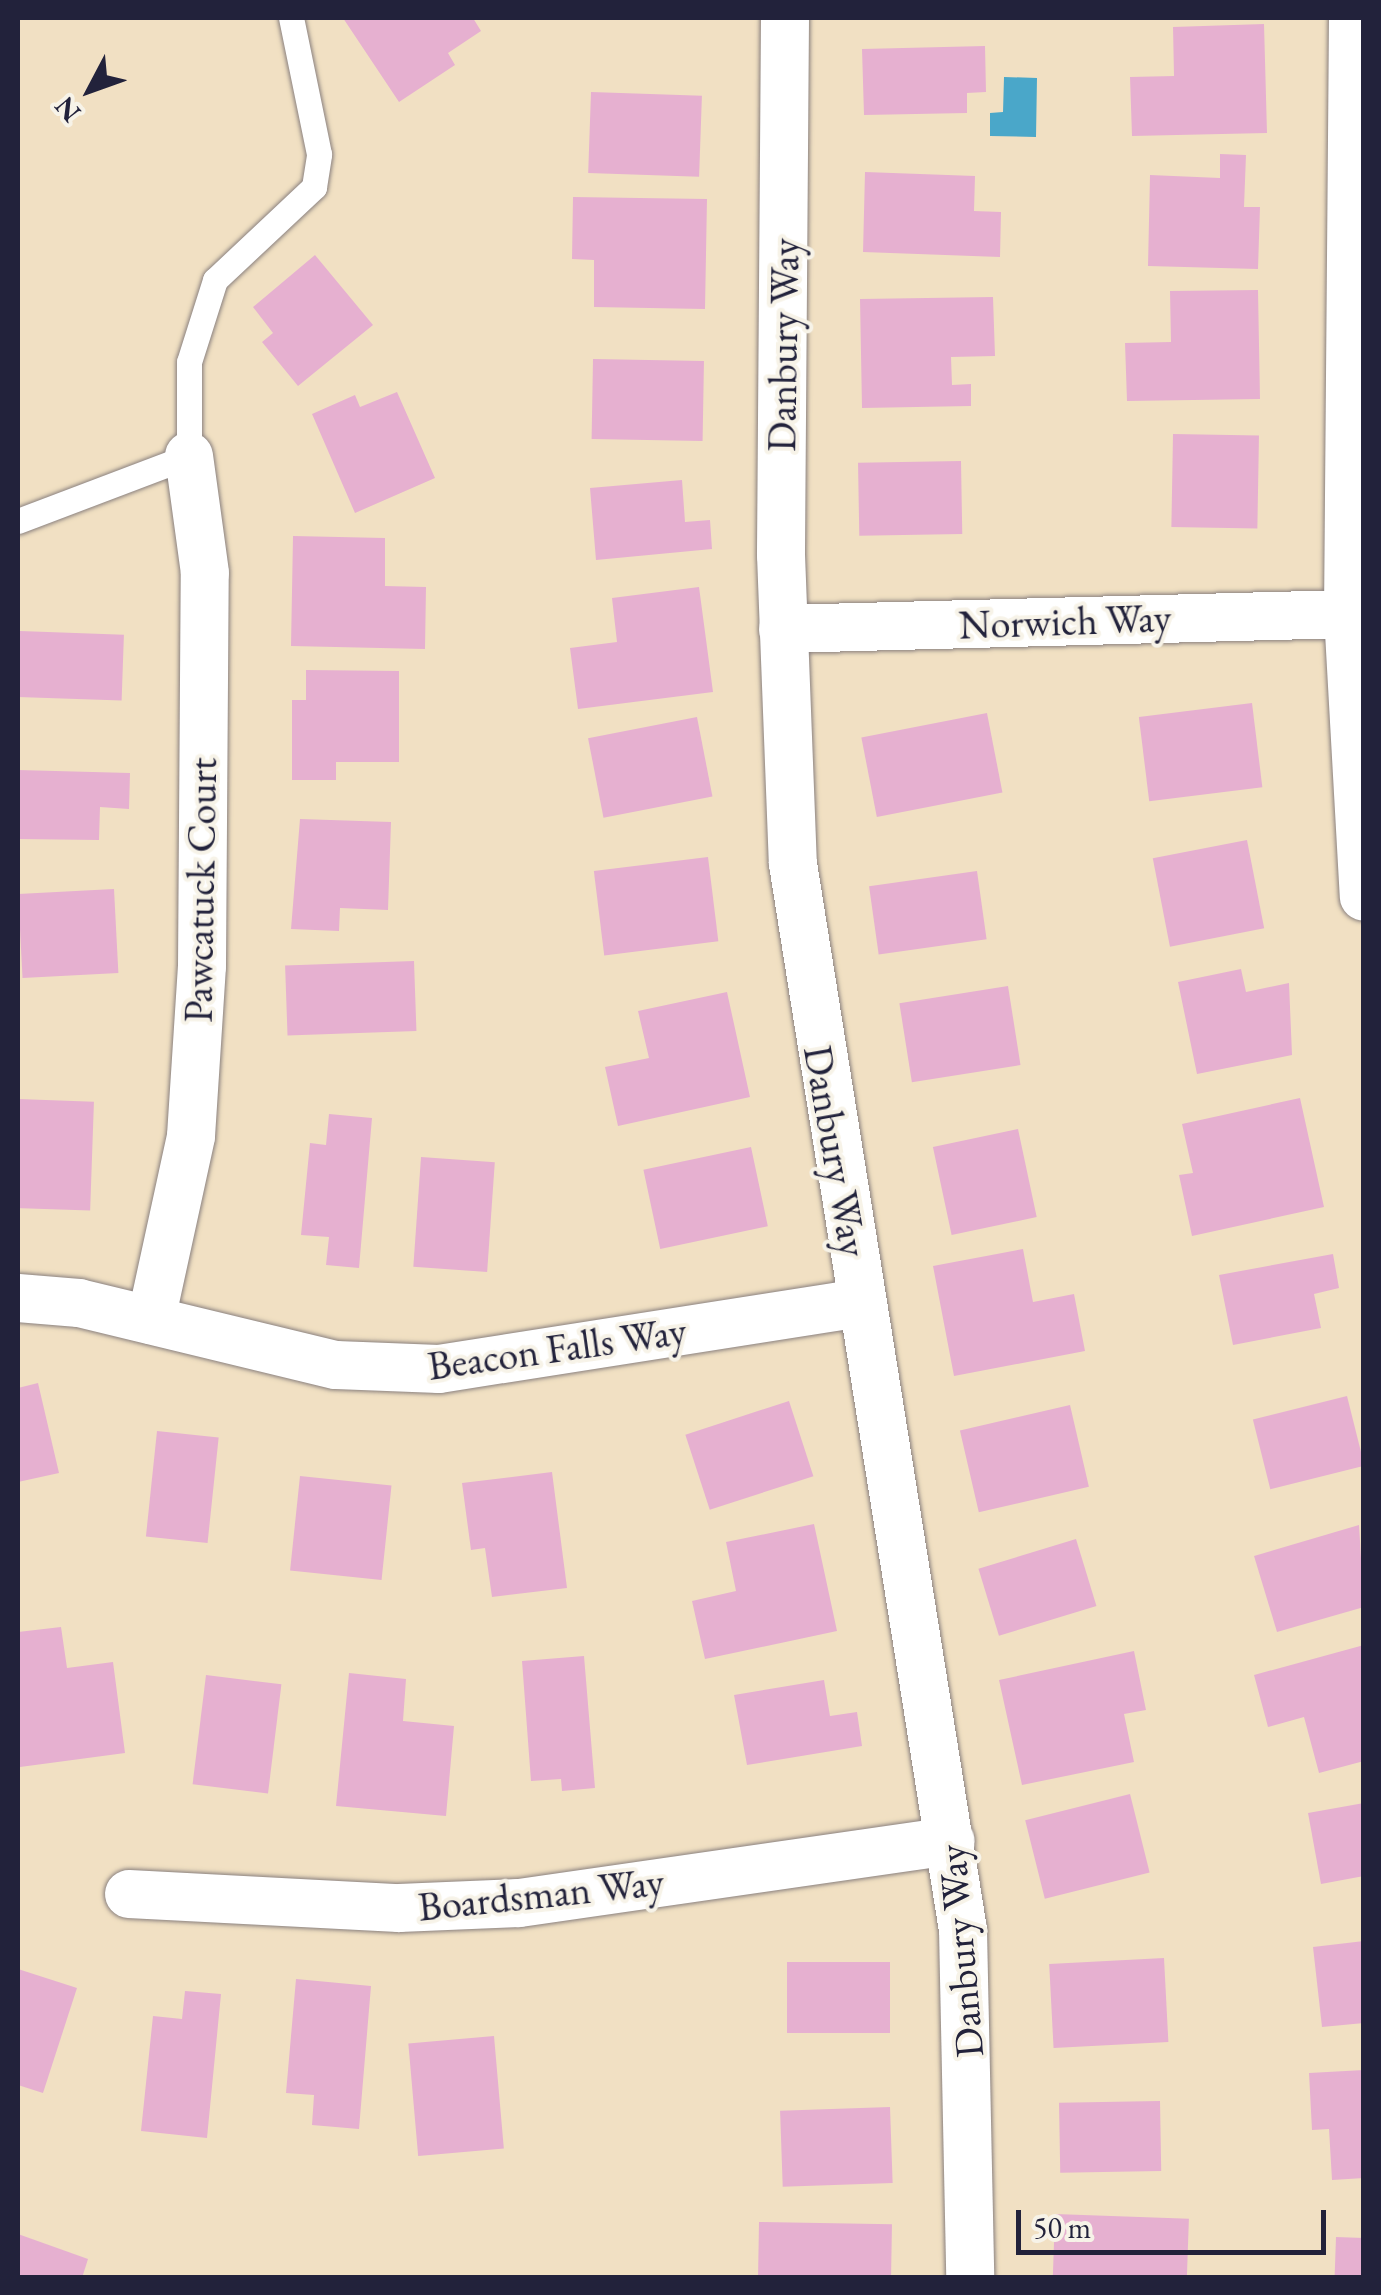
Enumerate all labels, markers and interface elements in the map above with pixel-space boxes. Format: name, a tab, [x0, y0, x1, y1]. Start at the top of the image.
north arrow	[40, 40, 140, 140]
text: N	[46, 89, 88, 130]
street label: Danbury Way	[757, 238, 809, 452]
street label: Norwich Way	[958, 593, 1172, 649]
street label: Pawcatuck Court	[174, 757, 226, 1023]
street label: Danbury Way	[794, 1042, 878, 1260]
street label: Beacon Falls Way	[425, 1306, 689, 1390]
street label: Danbury Way	[927, 1843, 993, 2059]
street label: Boardsman Way	[416, 1857, 666, 1931]
scale bar	[1021, 2190, 1331, 2252]
text: 50 m	[1033, 2208, 1091, 2247]

